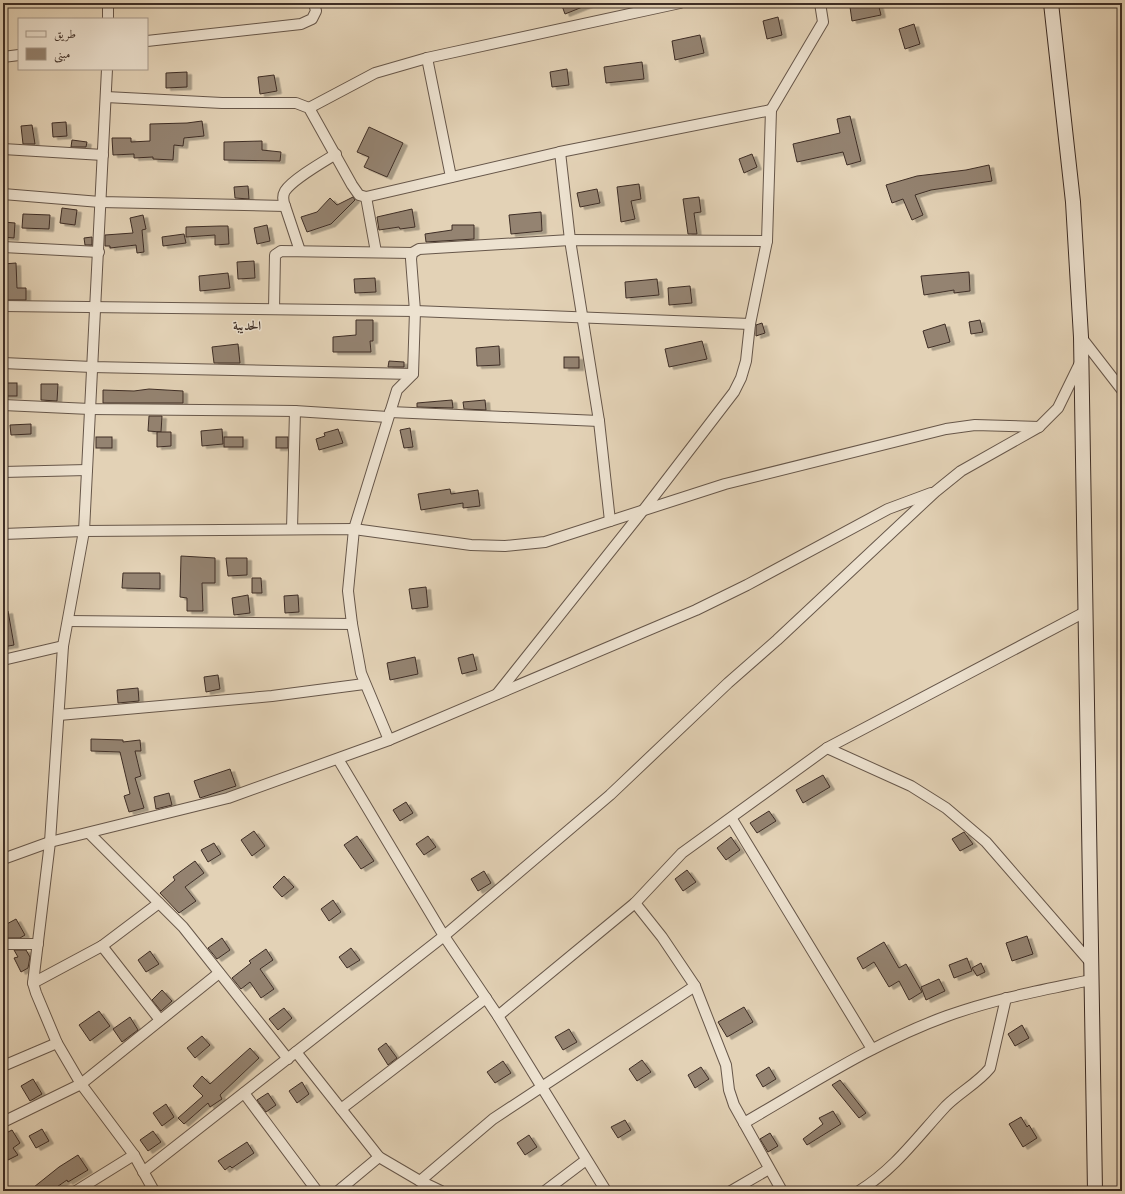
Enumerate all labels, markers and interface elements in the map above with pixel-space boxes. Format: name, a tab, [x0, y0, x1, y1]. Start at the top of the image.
legend	[18, 18, 148, 70]
text: طريق	[54, 26, 76, 42]
text: مبنى	[54, 46, 70, 63]
district label: الحديبة	[233, 317, 261, 334]

